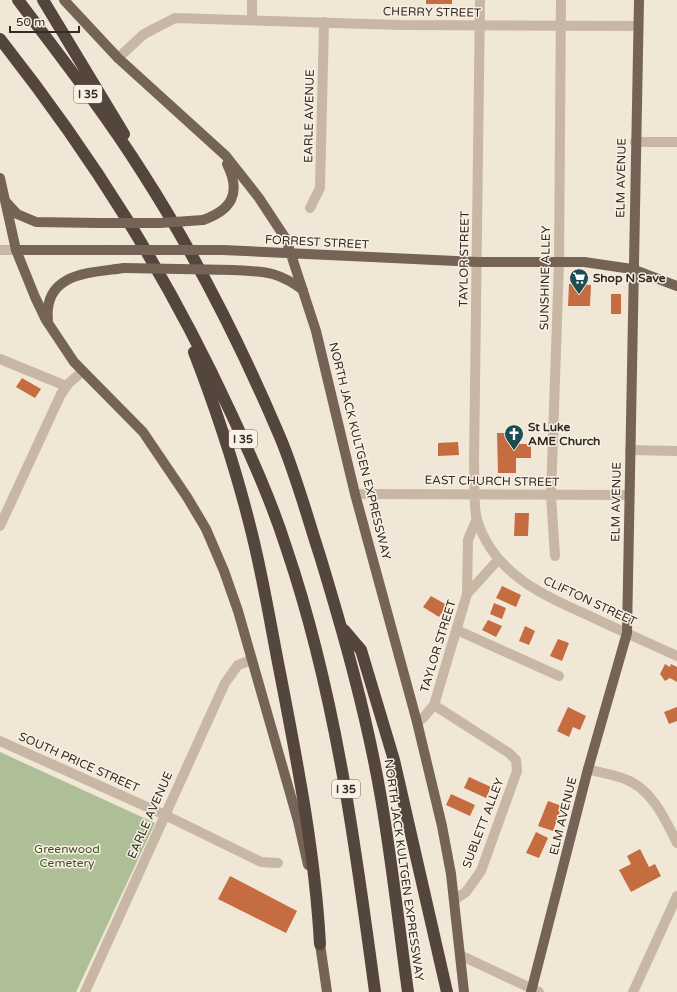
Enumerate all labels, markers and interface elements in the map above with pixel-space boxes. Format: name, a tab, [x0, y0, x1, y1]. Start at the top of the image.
street label: CHERRY STREET	[383, 4, 482, 20]
scale bar	[10, 8, 79, 34]
text: 50 m	[16, 15, 45, 29]
street label: EARLE AVENUE	[301, 69, 317, 163]
road number: I 35	[74, 85, 102, 103]
street label: ELM AVENUE	[613, 138, 629, 218]
street label: TAYLOR STREET	[456, 210, 472, 307]
street label: SUNSHINE ALLEY	[537, 225, 553, 330]
street label: FORREST STREET	[265, 232, 370, 252]
supermarket icon: Shop N Save	[568, 267, 590, 295]
place label: Shop N Save	[593, 271, 666, 286]
street label: NORTH JACK KULTGEN EXPRESSWAY	[326, 341, 394, 562]
place label: St Luke AME Church	[528, 420, 600, 448]
church icon: St Luke AME Church	[503, 423, 525, 451]
road number: I 35	[229, 430, 257, 448]
street label: ELM AVENUE	[608, 462, 624, 542]
street label: EAST CHURCH STREET	[424, 473, 560, 489]
street label: CLIFTON STREET	[541, 573, 639, 629]
street label: TAYLOR STREET	[417, 597, 459, 694]
street label: SOUTH PRICE STREET	[17, 729, 142, 795]
street label: NORTH JACK KULTGEN EXPRESSWAY	[381, 758, 427, 982]
street label: EARLE AVENUE	[125, 769, 176, 861]
street label: ELM AVENUE	[547, 775, 580, 857]
street label: SUBLETT ALLEY	[459, 776, 507, 870]
road number: I 35	[332, 780, 360, 798]
park label: Greenwood Cemetery	[34, 842, 100, 870]

